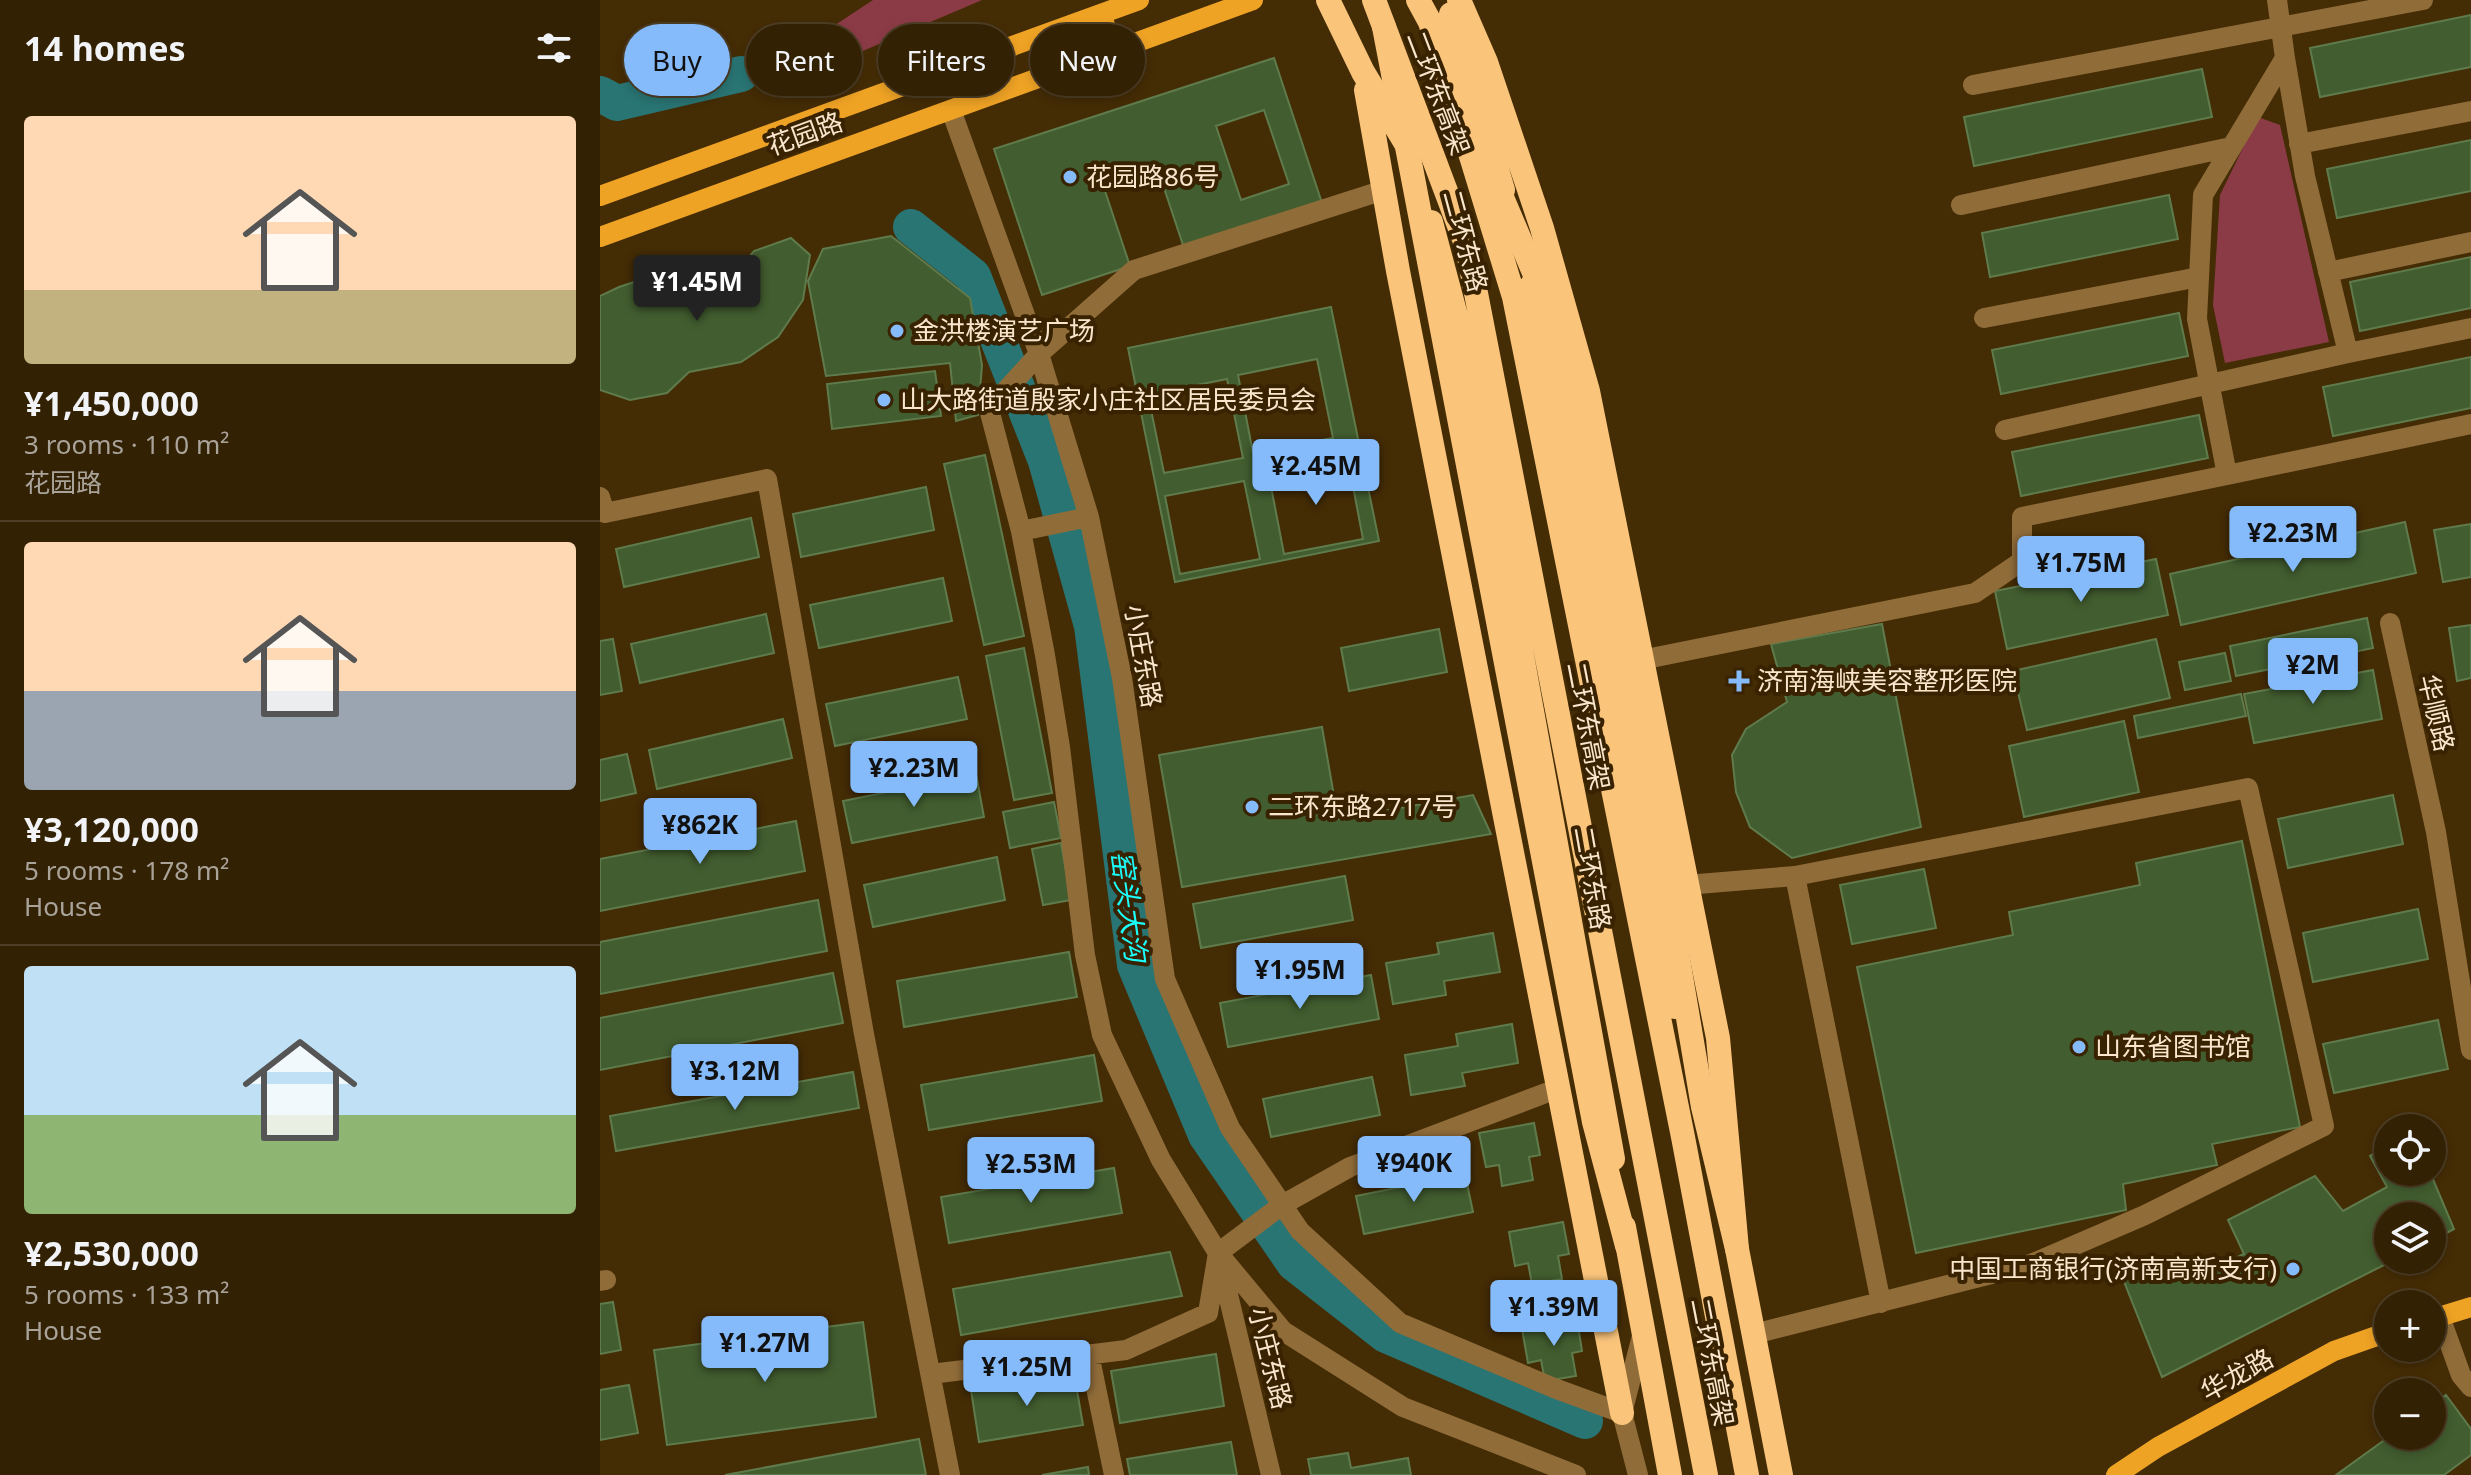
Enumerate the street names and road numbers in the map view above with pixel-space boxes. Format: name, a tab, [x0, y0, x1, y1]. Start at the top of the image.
street label: 二环东高架	[1399, 26, 1479, 160]
street label: 花园路	[762, 103, 847, 163]
street label: 二环东路	[1435, 186, 1497, 296]
street label: 小庄东路	[1117, 601, 1171, 710]
street label: 二环东高架	[1559, 659, 1619, 793]
street label: 华顺路	[2411, 671, 2463, 755]
street label: 二环东路	[1566, 823, 1620, 932]
street label: 二环东高架	[1683, 1295, 1743, 1429]
street label: 小庄东路	[1241, 1303, 1301, 1413]
street label: 华龙路	[2194, 1339, 2279, 1409]

